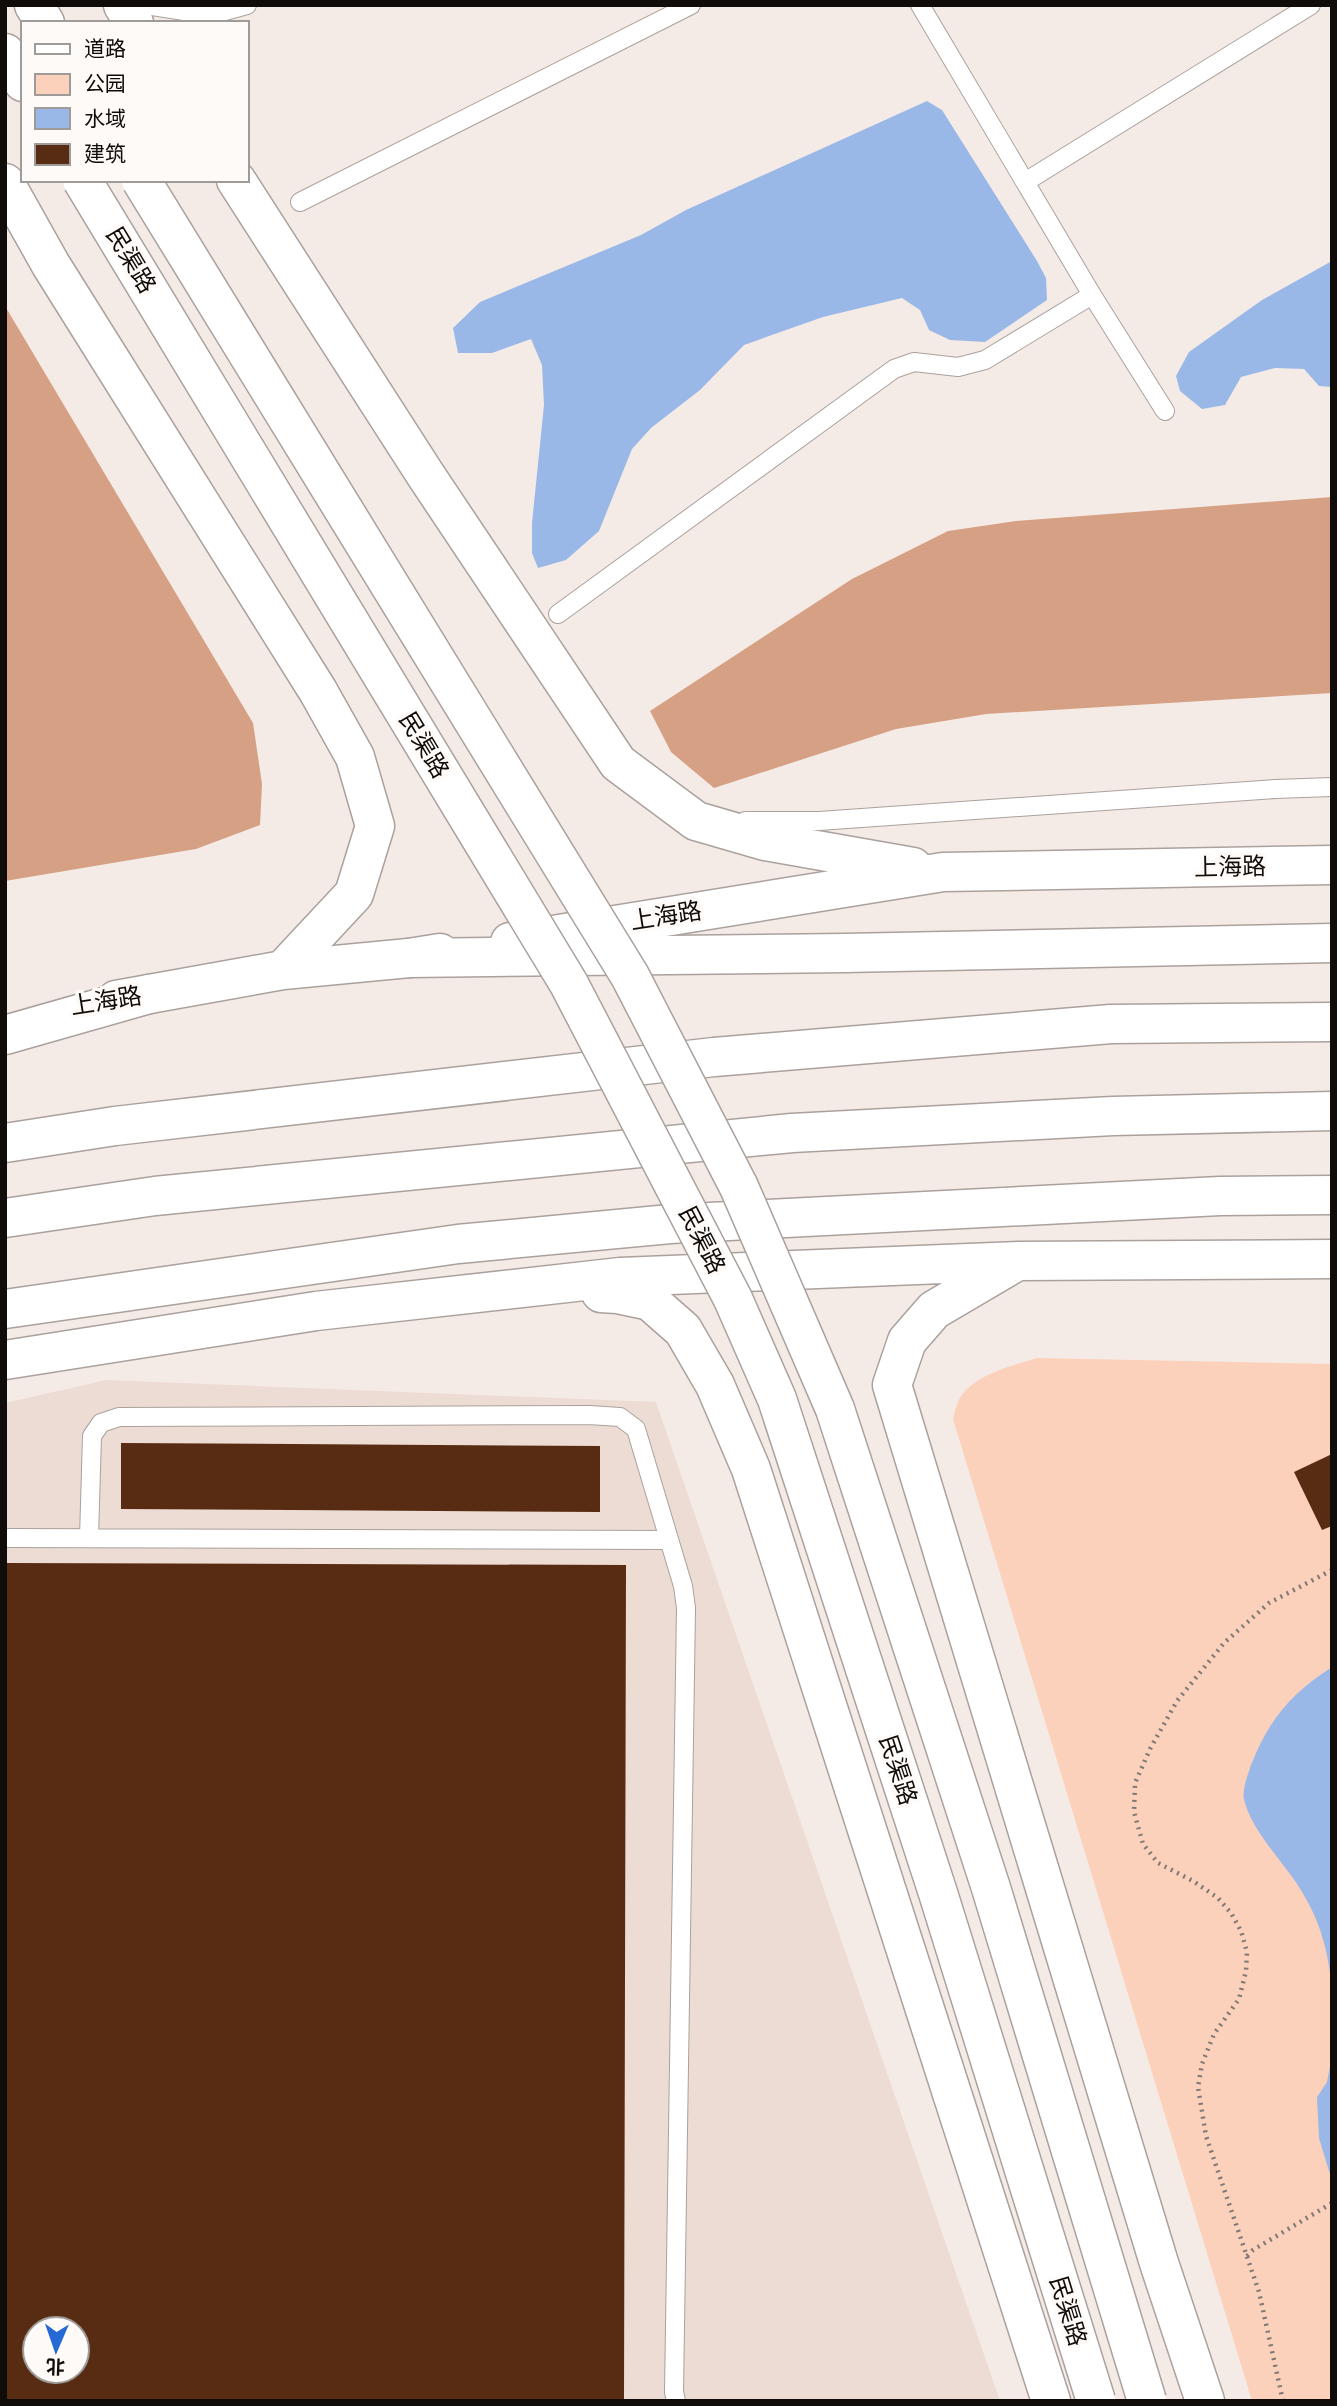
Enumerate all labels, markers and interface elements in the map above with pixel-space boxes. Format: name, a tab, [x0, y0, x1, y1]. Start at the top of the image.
legend	[21, 21, 248, 182]
text: 道路	[84, 35, 126, 63]
text: 公园	[84, 70, 126, 98]
text: 水域	[84, 105, 126, 133]
text: 建筑	[84, 140, 126, 168]
street label: 民渠路	[99, 221, 163, 299]
street label: 民渠路	[392, 706, 456, 784]
street label: 上海路	[1194, 850, 1266, 884]
street label: 上海路	[628, 895, 704, 937]
street label: 上海路	[68, 980, 144, 1022]
street label: 民渠路	[671, 1201, 733, 1279]
street label: 民渠路	[872, 1731, 924, 1809]
street label: 民渠路	[1042, 2272, 1094, 2350]
north arrow	[21, 2315, 91, 2385]
text: 北	[45, 2353, 65, 2379]

